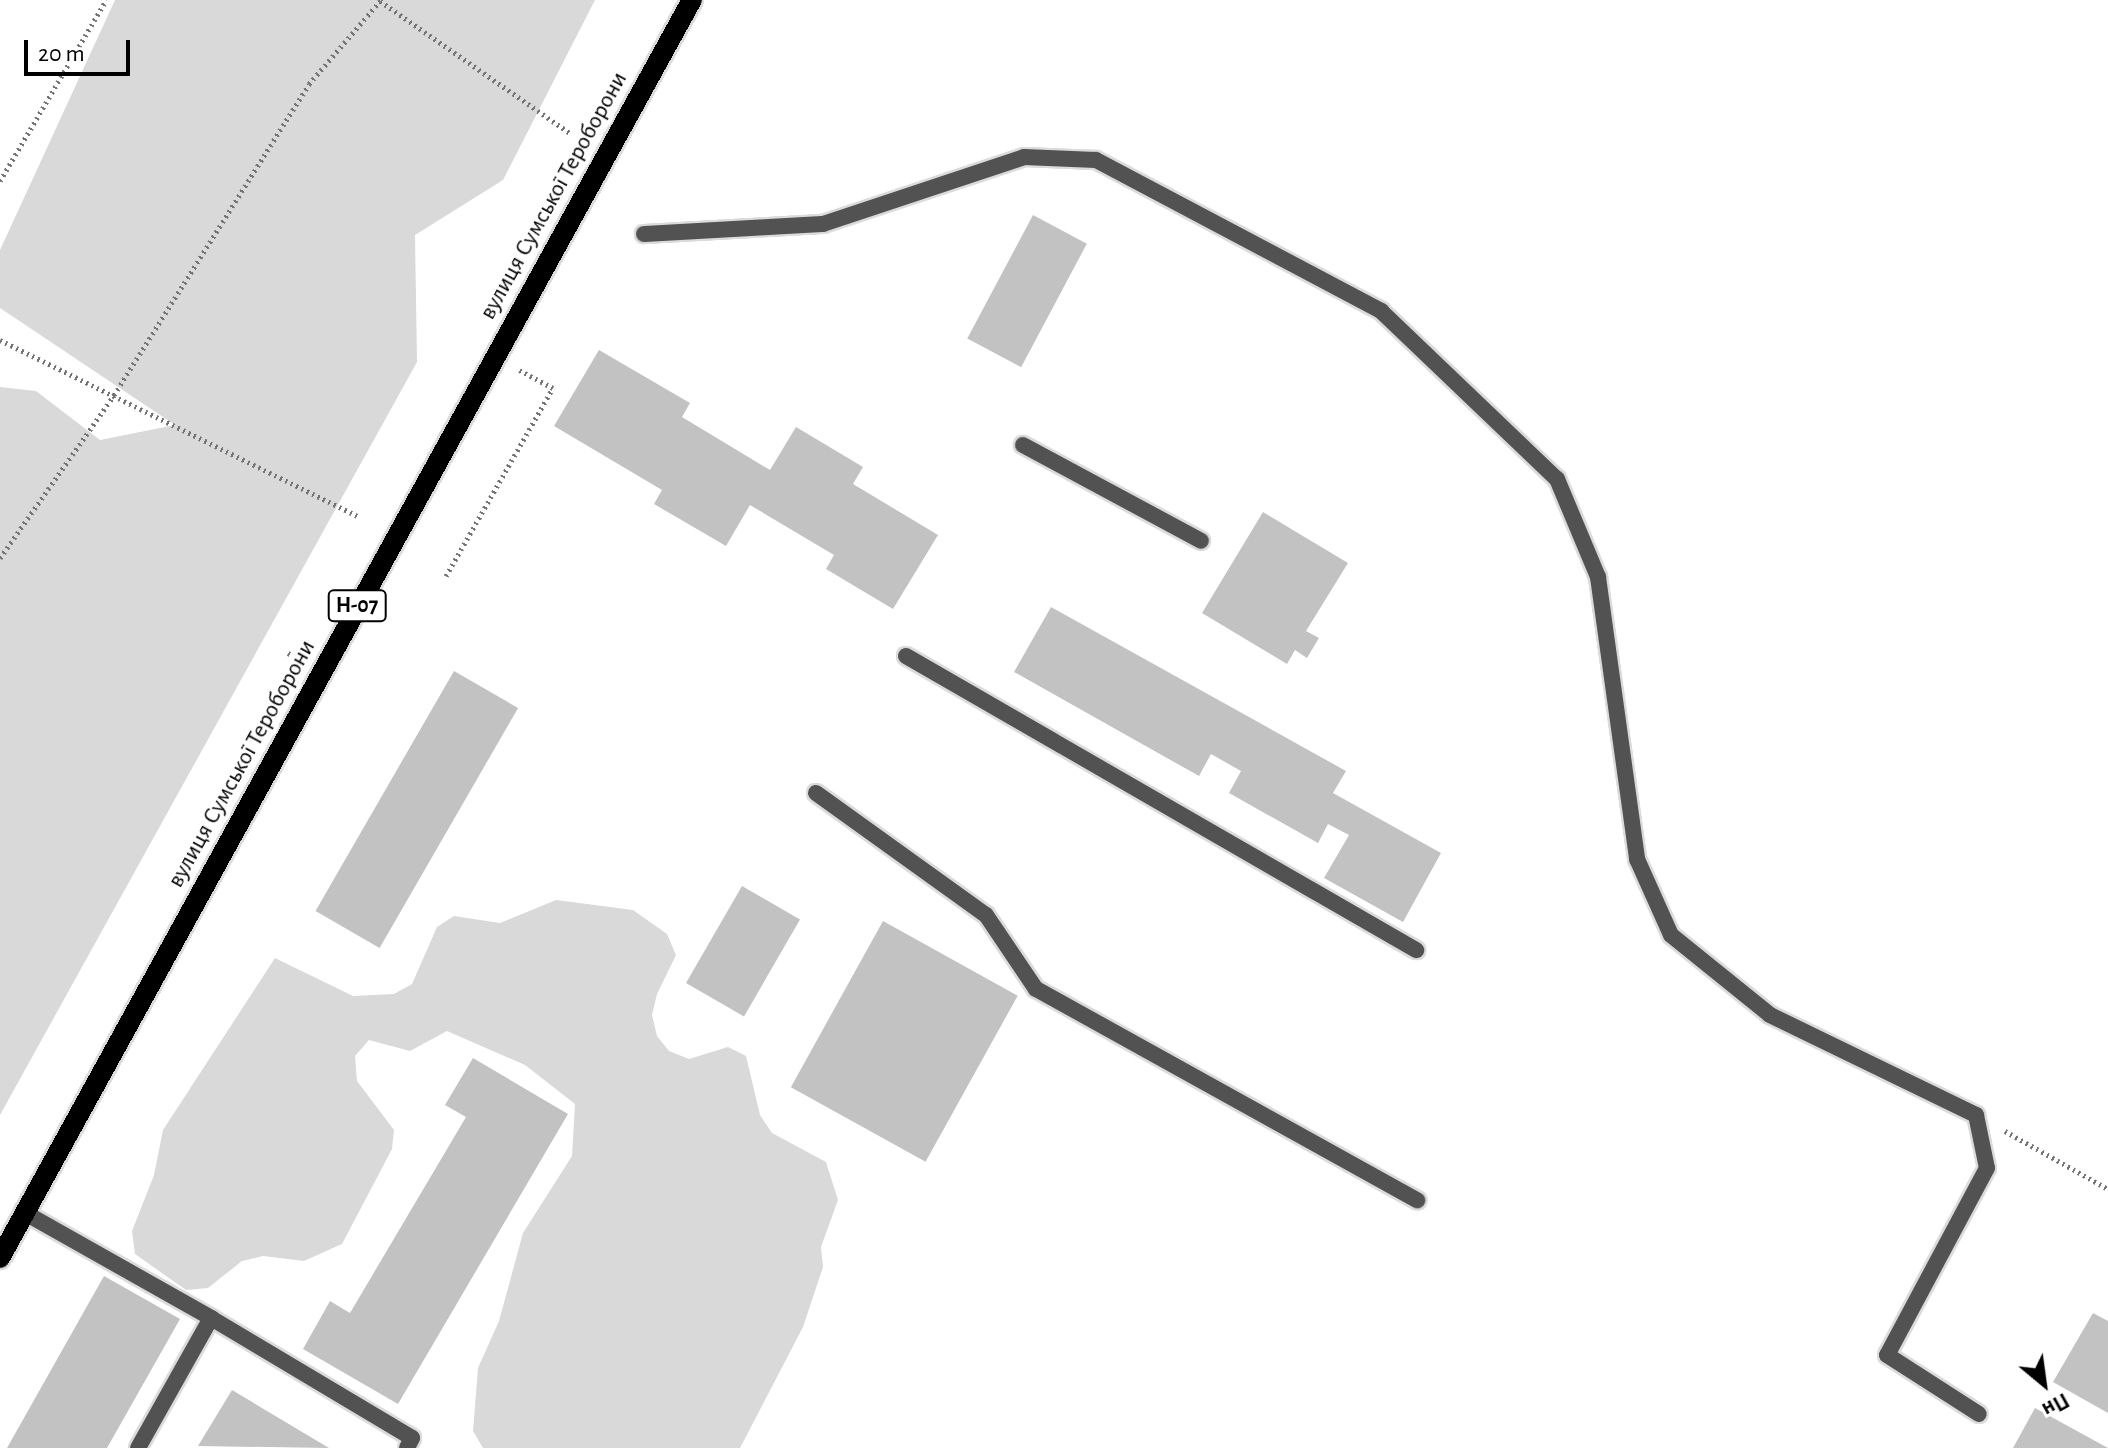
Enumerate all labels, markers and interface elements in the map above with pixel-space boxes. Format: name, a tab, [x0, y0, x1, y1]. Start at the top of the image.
scale bar	[28, 24, 134, 74]
text: 20 m	[38, 42, 85, 66]
street label: вулиця Сумської Тероборони	[474, 67, 634, 325]
road number: Н-07	[327, 588, 387, 624]
street label: вулиця Сумської Тероборони	[162, 635, 322, 893]
north arrow	[2004, 1344, 2084, 1424]
text: Пн	[2039, 1389, 2073, 1421]

